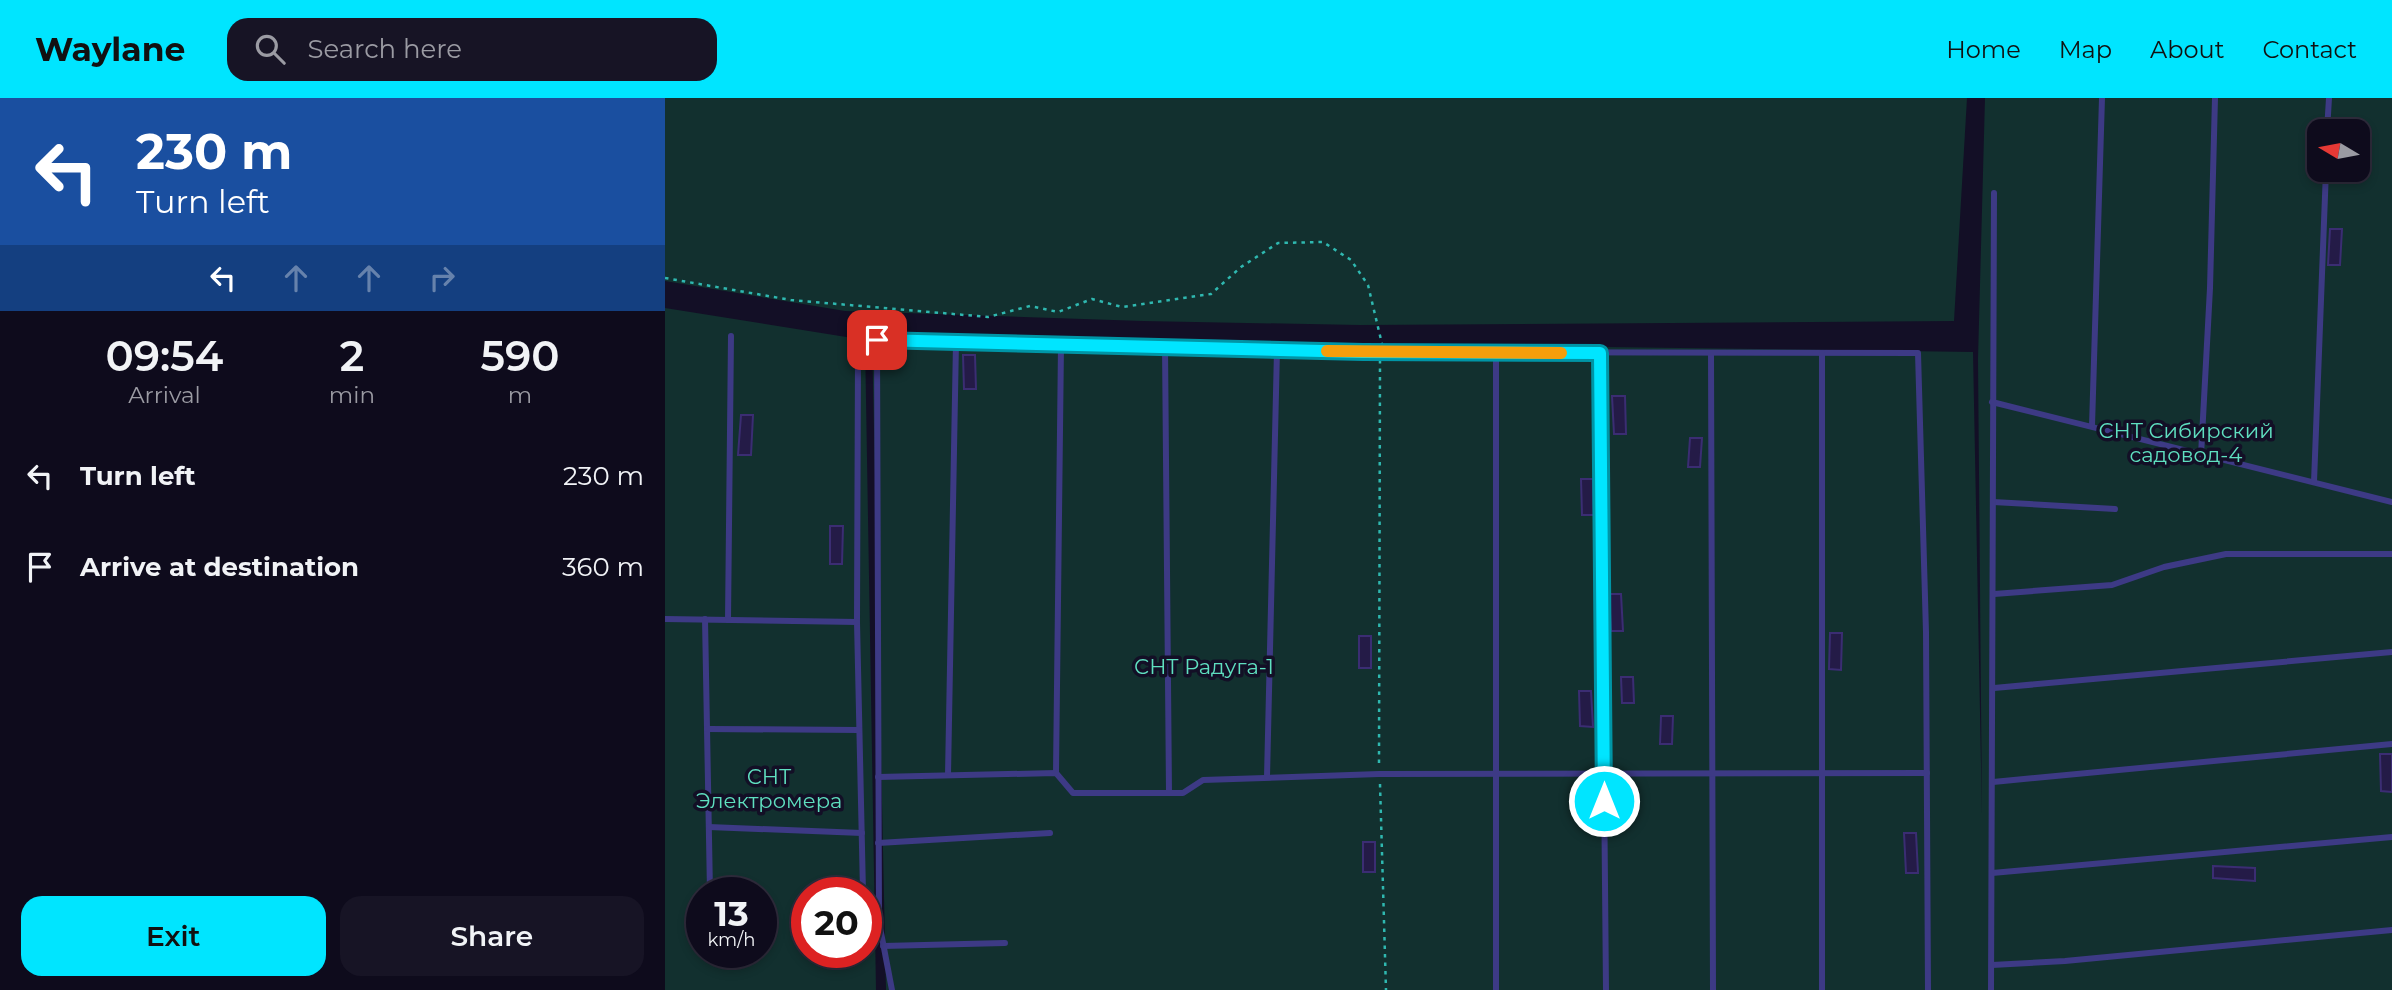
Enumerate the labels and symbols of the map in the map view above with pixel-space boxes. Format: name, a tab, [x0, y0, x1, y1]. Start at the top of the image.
north arrow	[2307, 119, 2369, 182]
pin	[847, 310, 907, 370]
park label: СНТ Сибирский садовод-4	[2098, 418, 2274, 467]
park label: СНТ Радуга-1	[1134, 654, 1274, 679]
park label: СНТ Электромера	[696, 764, 842, 813]
position arrow	[1567, 764, 1641, 838]
speed limit sign: 20	[791, 877, 882, 968]

